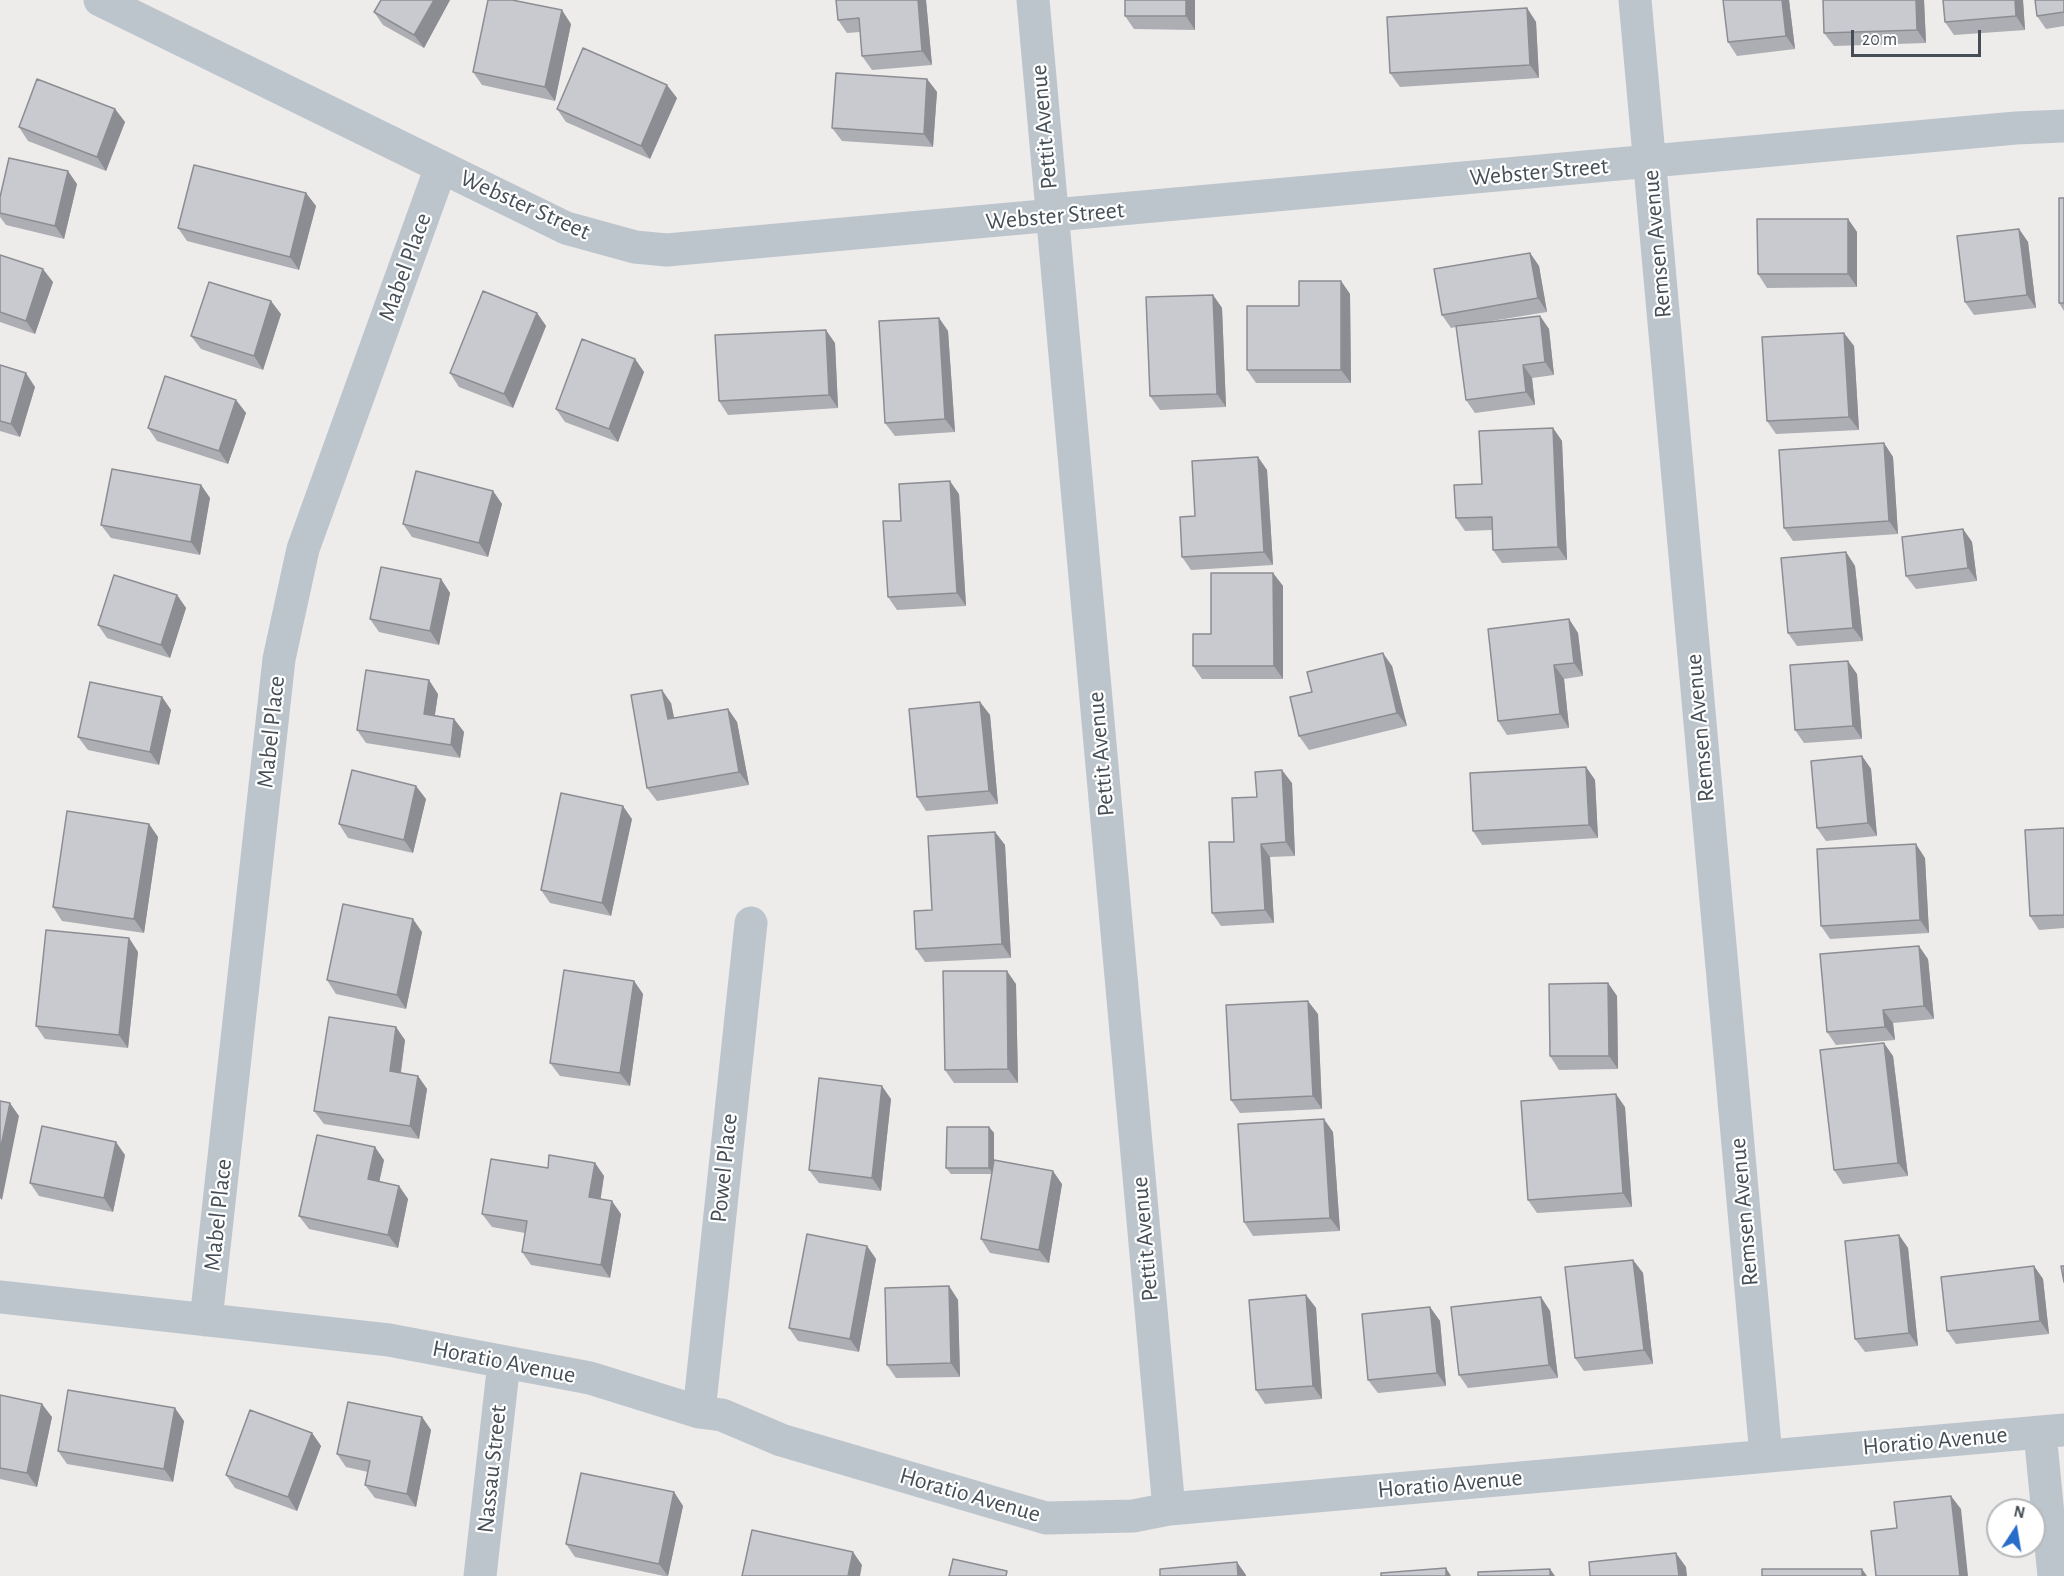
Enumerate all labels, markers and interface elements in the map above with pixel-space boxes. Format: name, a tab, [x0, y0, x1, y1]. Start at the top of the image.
scale bar	[1854, 18, 1984, 56]
text: 20 m	[1862, 31, 1897, 49]
street label: Pettit Avenue	[1024, 63, 1064, 191]
street label: Webster Street	[1468, 152, 1610, 192]
street label: Webster Street	[456, 164, 594, 246]
street label: Remsen Avenue	[1636, 169, 1678, 319]
street label: Webster Street	[984, 196, 1126, 236]
street label: Mabel Place	[372, 209, 438, 325]
street label: Remsen Avenue	[1679, 653, 1721, 803]
street label: Mabel Place	[251, 674, 291, 790]
street label: Pettit Avenue	[1081, 690, 1121, 818]
street label: Powel Place	[704, 1112, 744, 1224]
street label: Remsen Avenue	[1723, 1137, 1765, 1287]
street label: Mabel Place	[198, 1157, 238, 1273]
street label: Pettit Avenue	[1125, 1175, 1165, 1303]
street label: Horatio Avenue	[430, 1334, 578, 1390]
street label: Nassau Street	[471, 1404, 513, 1534]
street label: Horatio Avenue	[1861, 1420, 2009, 1462]
street label: Horatio Avenue	[896, 1461, 1044, 1529]
street label: Horatio Avenue	[1376, 1463, 1524, 1505]
north arrow	[1986, 1498, 2046, 1558]
text: N	[2012, 1503, 2026, 1521]

